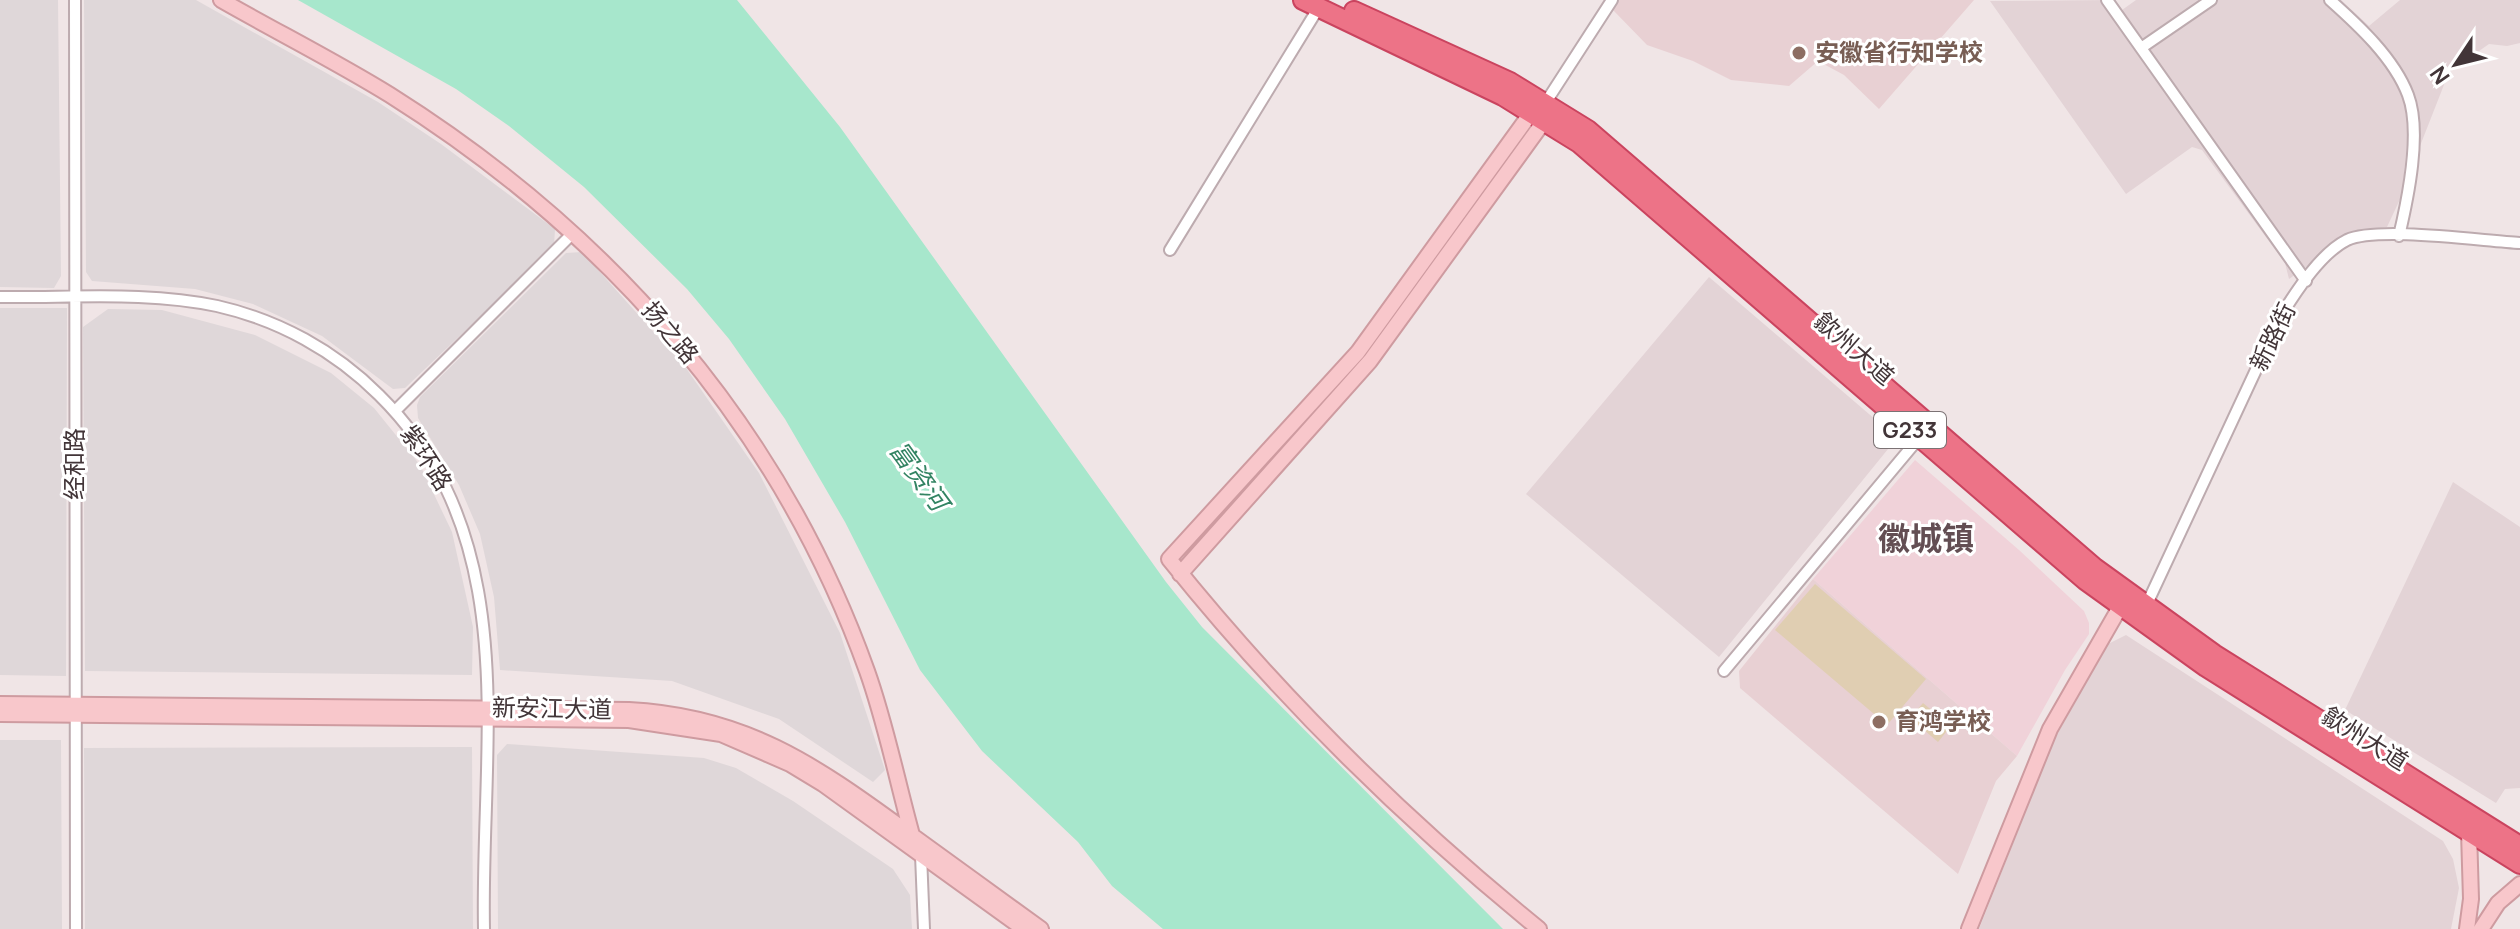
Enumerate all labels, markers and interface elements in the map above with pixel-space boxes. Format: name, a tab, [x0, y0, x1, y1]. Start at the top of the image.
north arrow	[2416, 24, 2496, 104]
place label: 安徽省行知学校	[1815, 35, 1983, 68]
marker: 安徽省行知学校	[1790, 44, 1808, 62]
text: N	[2423, 60, 2456, 91]
street label: 扬之路	[635, 294, 707, 370]
street label: 新路街	[2241, 297, 2302, 376]
street label: 歙州大道	[1808, 304, 1902, 392]
road number: G233	[1874, 412, 1946, 448]
street label: 紫环路	[394, 418, 461, 496]
street label: 经和路	[57, 428, 90, 500]
water label: 富资河	[882, 433, 960, 522]
district label: 徽城镇	[1878, 516, 1974, 560]
street label: 新安江大道	[492, 690, 612, 725]
street label: 歙州大道	[2316, 698, 2415, 777]
place label: 育鸿学校	[1895, 704, 1991, 737]
marker: 育鸿学校	[1870, 713, 1888, 731]

